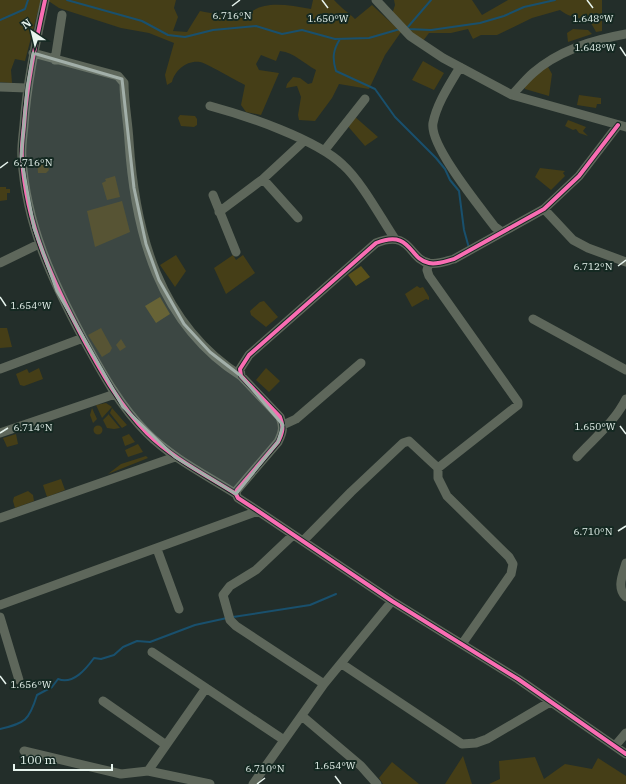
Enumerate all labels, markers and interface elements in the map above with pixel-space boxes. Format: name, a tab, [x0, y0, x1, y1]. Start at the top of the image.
text: 6.716°N	[212, 9, 252, 22]
north arrow	[12, 12, 52, 52]
text: 1.650°W	[307, 12, 349, 25]
text: 1.648°W	[572, 12, 614, 25]
text: N	[19, 15, 34, 32]
text: 1.648°W	[574, 41, 616, 54]
text: 6.716°N	[13, 156, 53, 169]
text: 6.712°N	[573, 260, 613, 273]
text: 1.654°W	[10, 299, 52, 312]
text: 1.650°W	[574, 420, 616, 433]
text: 6.714°N	[13, 421, 53, 434]
text: 6.710°N	[573, 525, 613, 538]
text: 1.656°W	[10, 678, 52, 691]
scale bar	[14, 746, 112, 772]
text: 100 m	[20, 752, 56, 767]
text: 1.654°W	[314, 759, 356, 772]
text: 6.710°N	[245, 762, 285, 775]

